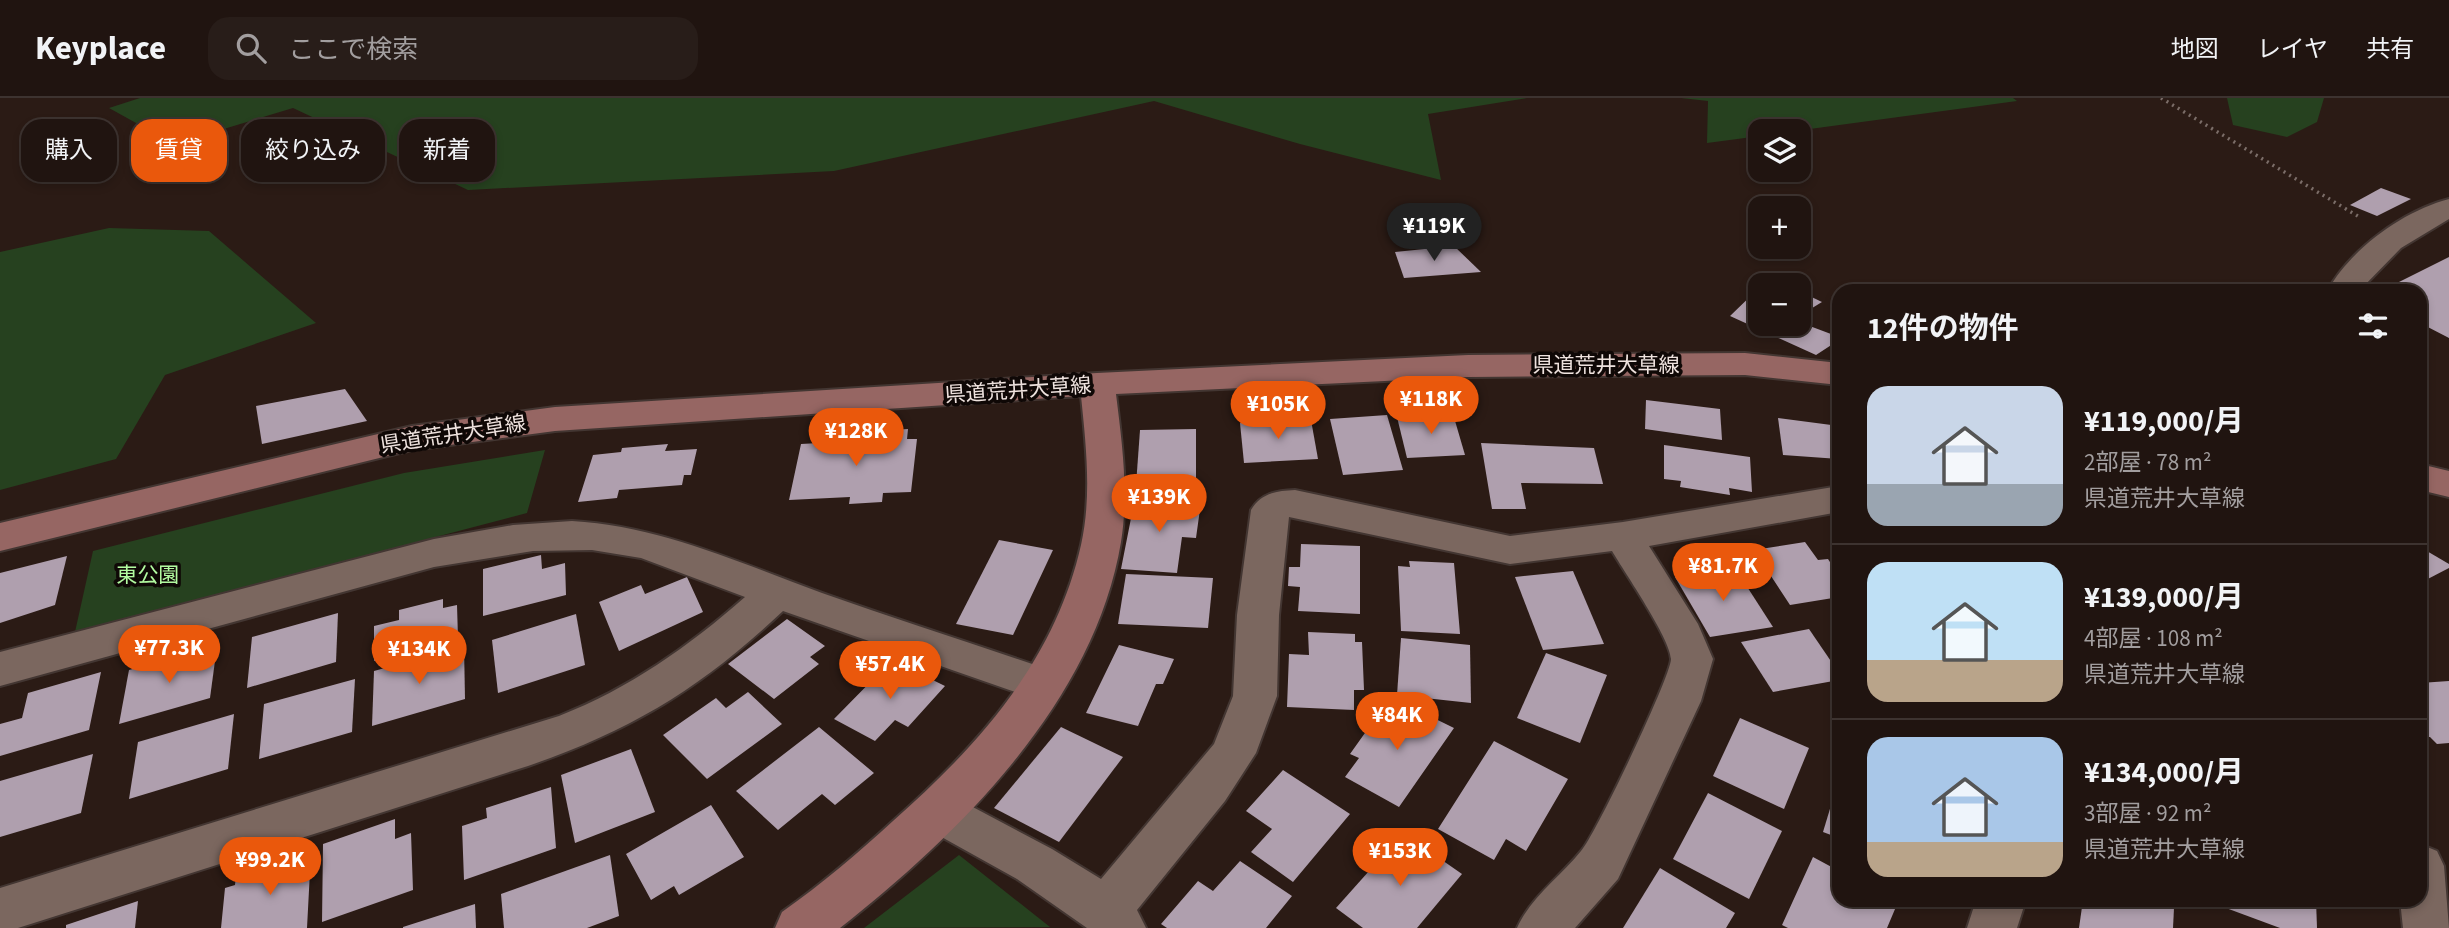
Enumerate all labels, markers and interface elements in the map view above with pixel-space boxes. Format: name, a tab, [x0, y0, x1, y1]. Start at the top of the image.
search box	[208, 17, 698, 80]
text: Keyplace	[35, 25, 166, 72]
icon: search	[232, 29, 270, 67]
text: ここで検索	[288, 31, 418, 68]
text: 地図	[2171, 32, 2219, 67]
text: レイヤ	[2257, 32, 2328, 67]
text: 共有	[2366, 32, 2414, 67]
chip: 購入	[21, 119, 117, 182]
chip: 賃貸	[131, 119, 227, 182]
chip: 絞り込み	[241, 119, 385, 182]
chip: 新着	[399, 119, 495, 182]
map controls	[1748, 119, 1811, 336]
button: layers	[1748, 119, 1811, 182]
button: +	[1748, 196, 1811, 259]
pin: ¥119K	[1385, 204, 1483, 263]
text: ¥119K	[1403, 209, 1465, 242]
button: −	[1748, 273, 1811, 336]
text: 12件の物件	[1867, 307, 2019, 350]
icon: filters	[2354, 307, 2392, 345]
street label: 県道荒井大草線	[1533, 350, 1680, 380]
street label: 県道荒井大草線	[944, 370, 1092, 410]
pin: ¥118K	[1382, 376, 1480, 436]
pin: ¥105K	[1229, 382, 1327, 441]
text: ¥118K	[1400, 382, 1462, 415]
text: ¥105K	[1247, 387, 1309, 420]
text: ¥119,000/月	[2084, 400, 2244, 443]
street label: 県道荒井大草線	[378, 408, 528, 460]
pin: ¥128K	[807, 408, 905, 468]
text: ¥128K	[825, 414, 887, 447]
icon: home	[1923, 414, 2007, 498]
text: 2部屋 · 78 m²	[2084, 446, 2211, 479]
pin: ¥139K	[1110, 474, 1208, 534]
text: ¥139K	[1128, 480, 1190, 513]
text: 県道荒井大草線	[2084, 482, 2245, 515]
pin: ¥81.7K	[1666, 544, 1780, 603]
text: ¥81.7K	[1688, 549, 1758, 582]
park label: 東公園	[117, 560, 180, 590]
text: ¥139,000/月	[2084, 576, 2244, 619]
icon: home	[1923, 590, 2007, 674]
text: 4部屋 · 108 m²	[2084, 622, 2223, 655]
pin: ¥77.3K	[112, 626, 226, 685]
pin: ¥134K	[370, 626, 468, 686]
text: ¥77.3K	[134, 631, 204, 664]
text: ¥134K	[388, 632, 450, 665]
pin: ¥57.4K	[833, 642, 947, 701]
text: ¥57.4K	[855, 647, 925, 680]
text: 県道荒井大草線	[2084, 658, 2245, 691]
pin: ¥84K	[1356, 692, 1438, 752]
text: ¥84K	[1372, 698, 1422, 731]
text: ¥134,000/月	[2084, 751, 2244, 794]
icon: home	[1923, 765, 2007, 849]
text: 3部屋 · 92 m²	[2084, 797, 2211, 830]
pin: ¥153K	[1351, 828, 1449, 888]
text: 県道荒井大草線	[2084, 833, 2245, 866]
text: ¥153K	[1369, 834, 1431, 867]
pin: ¥99.2K	[213, 838, 327, 897]
text: ¥99.2K	[235, 843, 305, 876]

